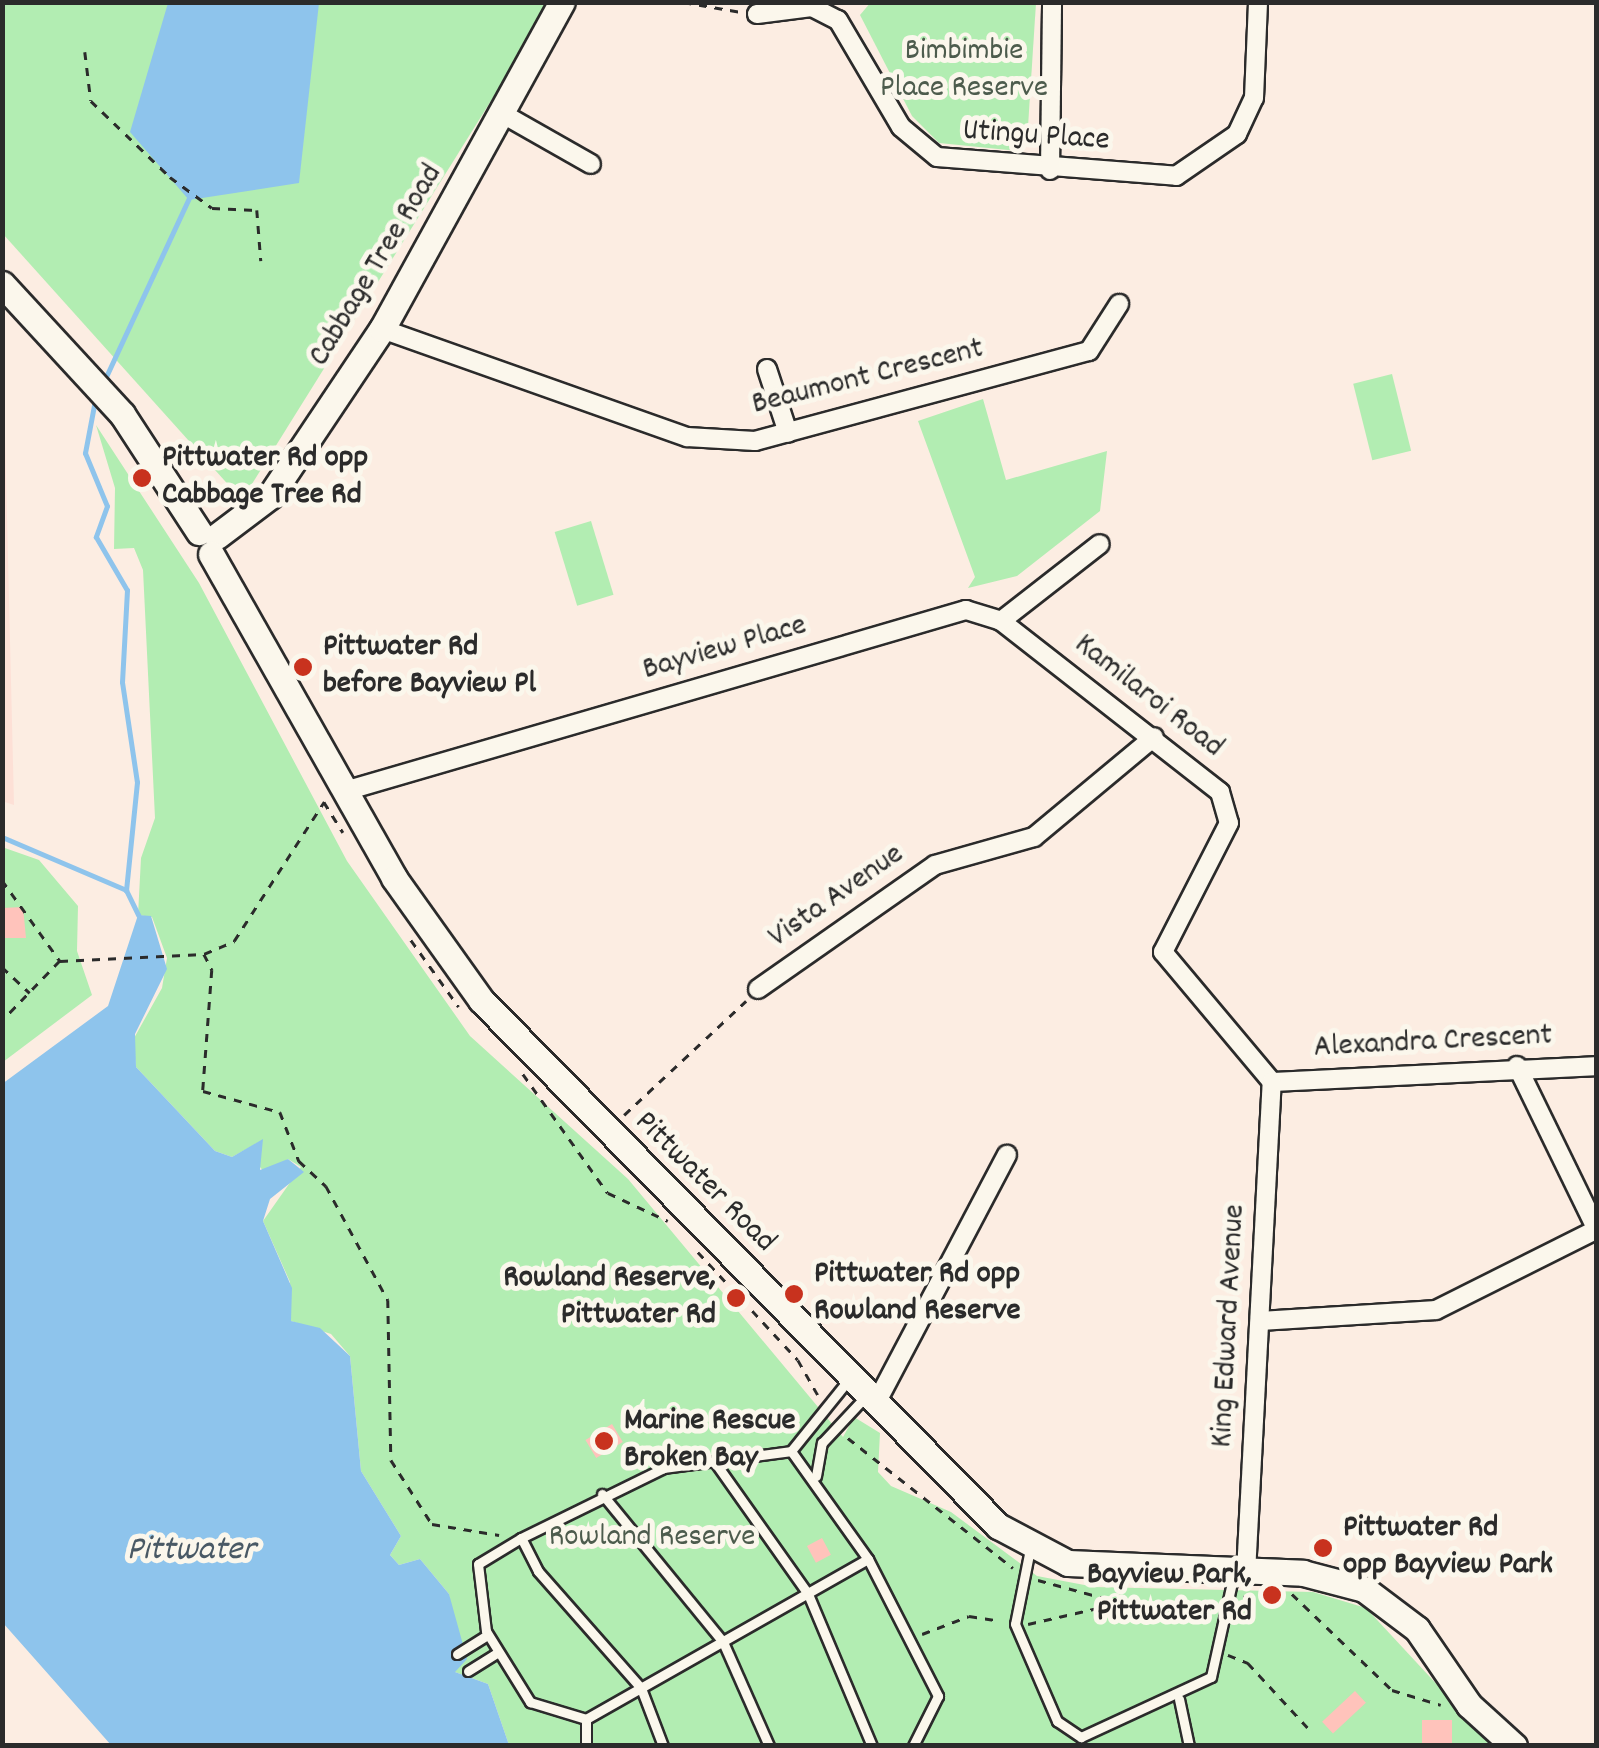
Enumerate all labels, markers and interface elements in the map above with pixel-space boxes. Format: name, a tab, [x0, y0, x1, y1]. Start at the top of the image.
park label: Bimbimbie Place Reserve	[880, 34, 1048, 109]
street label: Utingu Place	[961, 113, 1111, 161]
street label: Cabbage Tree Road	[302, 158, 452, 374]
street label: Beaumont Crescent	[748, 331, 988, 425]
place label: Pittwater Rd opp Cabbage Tree Rd	[162, 441, 368, 516]
marker: Pittwater Rd opp Cabbage Tree Rd	[131, 467, 153, 489]
street label: Bayview Place	[639, 607, 811, 691]
street label: Kamilaroi Road	[1065, 627, 1231, 767]
place label: Pittwater Rd before Bayview Pl	[323, 630, 536, 705]
marker: Pittwater Rd before Bayview Pl	[292, 656, 314, 678]
street label: Vista Avenue	[762, 836, 912, 958]
street label: Alexandra Crescent	[1313, 1018, 1553, 1068]
street label: Pittwater Road	[625, 1104, 783, 1262]
street label: King Edward Avenue	[1204, 1203, 1256, 1449]
place label: Pittwater Rd opp Rowland Reserve	[814, 1257, 1021, 1332]
place label: Rowland Reserve, Pittwater Rd	[503, 1261, 716, 1336]
marker: Pittwater Rd opp Rowland Reserve	[783, 1283, 805, 1305]
marker: Rowland Reserve, Pittwater Rd	[725, 1287, 747, 1309]
place label: Marine Rescue Broken Bay	[624, 1404, 796, 1479]
marker: Marine Rescue Broken Bay	[593, 1430, 615, 1452]
place label: Pittwater Rd opp Bayview Park	[1343, 1511, 1553, 1586]
park label: Rowland Reserve	[549, 1519, 755, 1557]
water label: Pittwater	[127, 1530, 255, 1572]
marker: Pittwater Rd opp Bayview Park	[1312, 1537, 1334, 1559]
place label: Bayview Park, Pittwater Rd	[1087, 1558, 1252, 1633]
marker: Bayview Park, Pittwater Rd	[1261, 1584, 1283, 1606]

